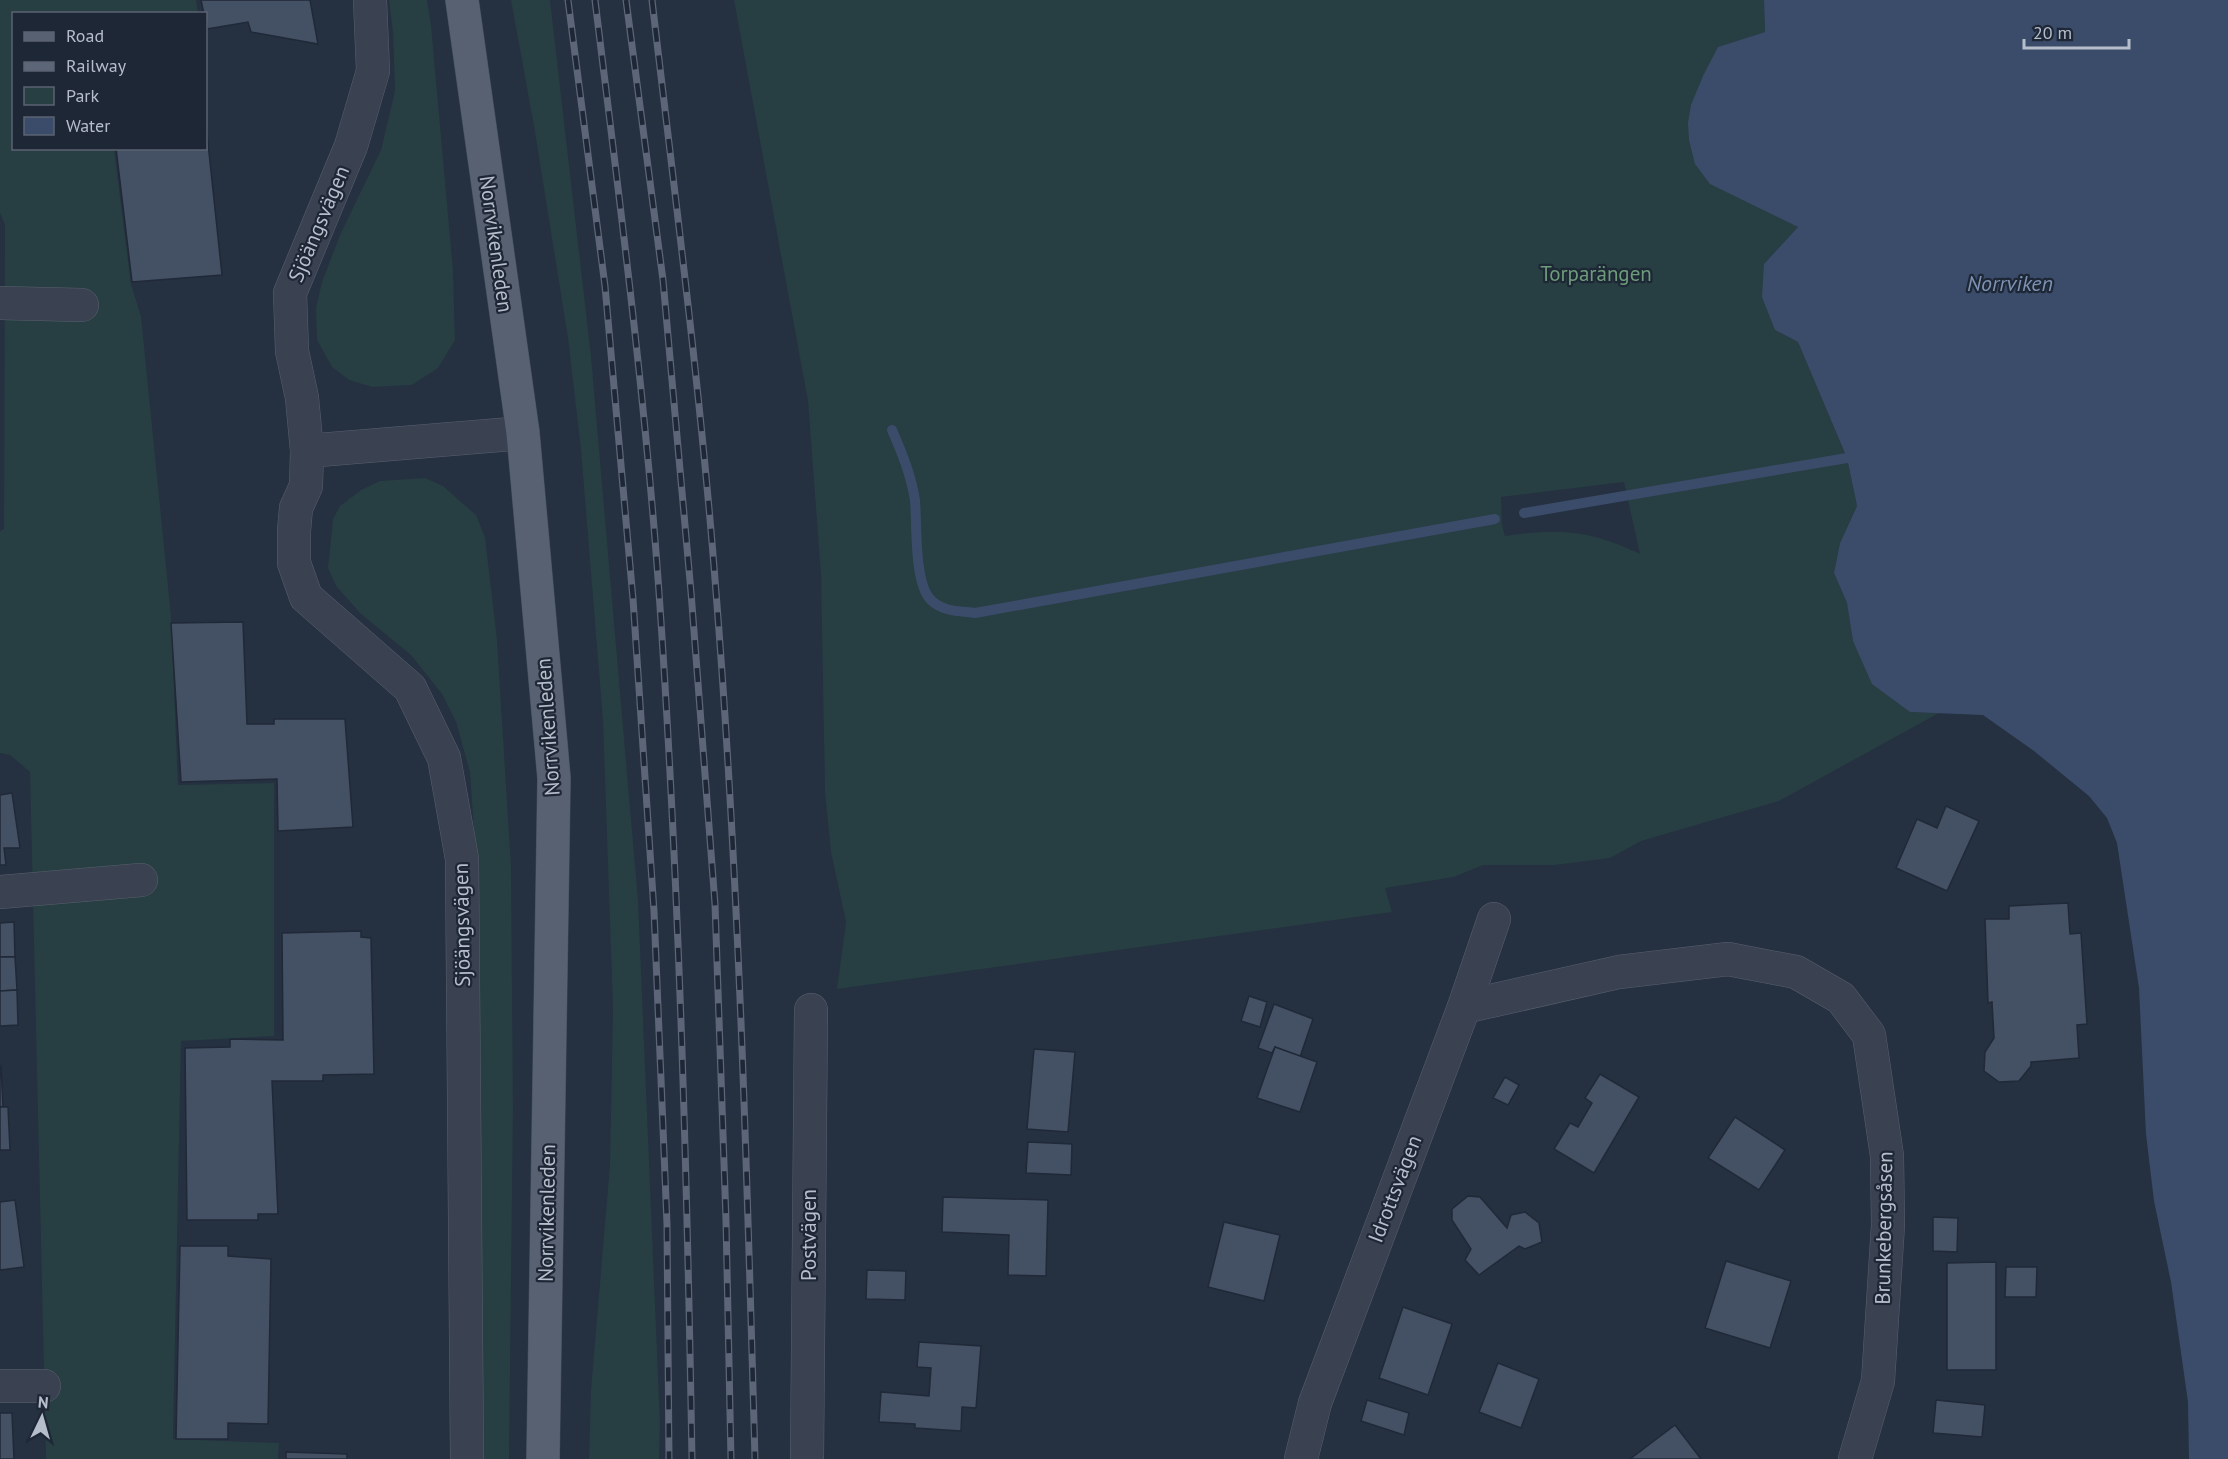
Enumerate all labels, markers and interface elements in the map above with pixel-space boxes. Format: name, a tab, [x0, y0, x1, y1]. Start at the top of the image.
legend	[12, 12, 207, 150]
scale bar	[2024, 12, 2129, 50]
text: 20 m	[2033, 21, 2072, 44]
text: Road	[66, 24, 104, 47]
text: Railway	[66, 54, 127, 77]
text: Park	[66, 84, 99, 107]
text: Water	[66, 114, 110, 137]
street label: Sjöängsvägen	[282, 161, 355, 286]
street label: Norrvikenleden	[474, 174, 519, 314]
park label: Torparängen	[1540, 260, 1652, 287]
water label: Norrviken	[1967, 269, 2053, 297]
street label: Norrvikenleden	[529, 657, 566, 797]
street label: Sjöängsvägen	[447, 863, 476, 987]
street label: Idrottsvägen	[1362, 1131, 1427, 1246]
street label: Norrvikenleden	[532, 1144, 561, 1282]
street label: Brunkebergsåsen	[1869, 1151, 1898, 1305]
street label: Postvägen	[795, 1189, 822, 1281]
north arrow	[12, 1387, 72, 1447]
text: N	[37, 1392, 49, 1412]

